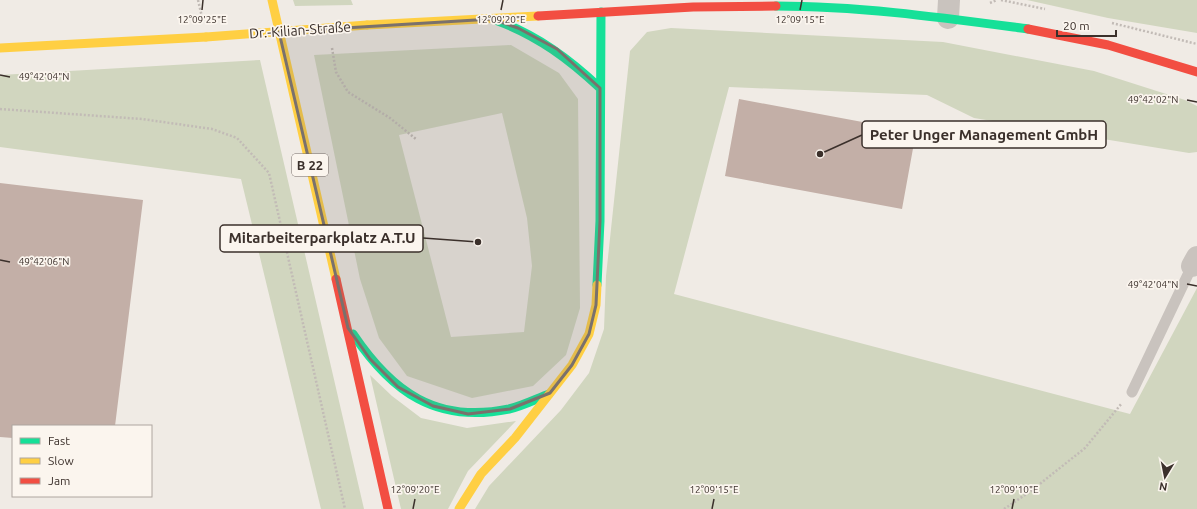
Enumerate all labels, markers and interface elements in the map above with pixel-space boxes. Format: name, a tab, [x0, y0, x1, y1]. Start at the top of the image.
scale bar	[1057, 12, 1116, 38]
text: 12°09'25"E	[177, 14, 227, 25]
text: 12°09'20"E	[476, 14, 526, 25]
text: 12°09'15"E	[775, 14, 825, 25]
street label: Dr.-Kilian-Straße	[249, 18, 351, 42]
text: 20 m	[1063, 19, 1090, 32]
text: 49°42'04"N	[19, 71, 69, 82]
text: 49°42'02"N	[1128, 94, 1178, 105]
callout: Peter Unger Management GmbH	[862, 121, 1106, 148]
text: Peter Unger Management GmbH	[870, 126, 1098, 143]
road number: B 22	[292, 154, 328, 176]
callout: Mitarbeiterparkplatz A.T.U	[220, 225, 423, 252]
text: Mitarbeiterparkplatz A.T.U	[228, 229, 416, 246]
text: 49°42'06"N	[19, 256, 69, 267]
text: 49°42'04"N	[1128, 279, 1178, 290]
legend	[12, 425, 152, 497]
text: Fast	[48, 434, 70, 447]
text: Slow	[48, 454, 74, 467]
north arrow	[1145, 457, 1185, 497]
text: Jam	[48, 474, 70, 487]
text: N	[1158, 480, 1168, 493]
text: 12°09'20"E	[390, 484, 440, 495]
text: 12°09'15"E	[689, 484, 739, 495]
text: 12°09'10"E	[989, 484, 1039, 495]

